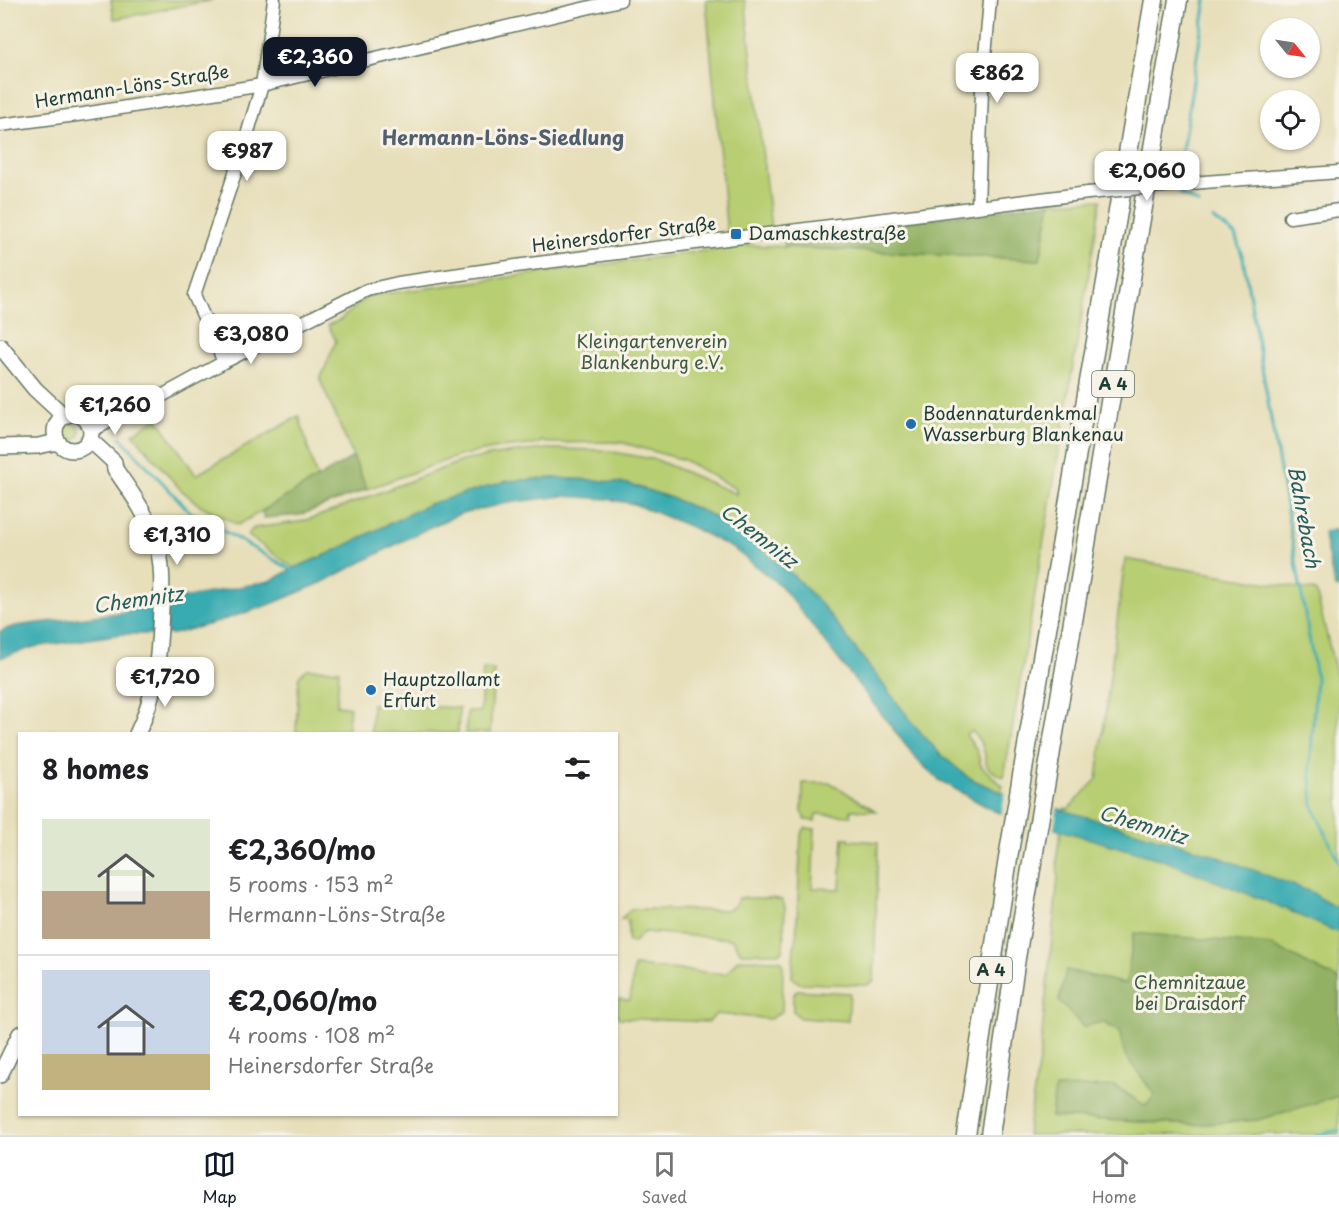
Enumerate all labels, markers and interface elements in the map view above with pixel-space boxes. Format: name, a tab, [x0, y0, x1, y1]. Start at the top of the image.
north arrow	[1260, 18, 1320, 78]
map controls	[1260, 18, 1320, 150]
pin: €2,360	[266, 37, 364, 88]
text: €2,360	[277, 41, 353, 71]
pin: €862	[961, 53, 1033, 104]
street label: Hermann-Löns-Straße	[33, 57, 231, 114]
text: €862	[970, 57, 1024, 87]
button: locate	[1260, 90, 1320, 150]
district label: Hermann-Löns-Siedlung	[382, 122, 624, 152]
pin: €987	[211, 131, 283, 182]
text: €987	[221, 135, 273, 165]
pin: €2,060	[1098, 151, 1196, 202]
text: €2,060	[1108, 155, 1186, 185]
street label: Heinersdorfer Straße	[530, 209, 717, 258]
place label: Damaschkestraße	[748, 219, 906, 246]
marker: Damaschkestraße	[729, 227, 743, 241]
pin: €3,080	[202, 314, 300, 365]
text: €3,080	[213, 318, 289, 348]
park label: Kleingartenverein Blankenburg e.V.	[576, 327, 728, 375]
road number: A 4	[1092, 371, 1134, 397]
pin: €1,260	[66, 385, 164, 436]
text: €1,260	[79, 389, 151, 419]
place label: Bodennaturdenkmal Wasserburg Blankenau	[923, 399, 1124, 447]
marker: Bodennaturdenkmal Wasserburg Blankenau	[904, 417, 918, 431]
water label: Bahrebach	[1281, 463, 1329, 571]
water label: Chemnitz	[715, 496, 806, 576]
pin: €1,310	[128, 515, 226, 566]
text: €1,310	[143, 519, 211, 549]
water label: Chemnitz	[91, 578, 187, 620]
pin: €1,720	[116, 657, 214, 708]
text: €1,720	[130, 661, 200, 691]
place label: Hauptzollamt Erfurt	[383, 665, 500, 713]
marker: Hauptzollamt Erfurt	[364, 683, 378, 697]
text: 8 homes	[42, 749, 149, 788]
icon: filters	[561, 752, 594, 785]
water label: Chemnitz	[1096, 796, 1193, 852]
text: €2,360/mo	[228, 830, 376, 869]
icon: home	[90, 843, 162, 915]
text: 5 rooms · 153 m²	[228, 869, 394, 899]
text: Hermann-Löns-Straße	[228, 899, 446, 929]
road number: A 4	[970, 957, 1012, 983]
park label: Chemnitzaue bei Draisdorf	[1134, 968, 1247, 1016]
text: €2,060/mo	[228, 981, 377, 1020]
icon: home	[90, 994, 162, 1066]
text: 4 rooms · 108 m²	[228, 1020, 395, 1050]
text: Heinersdorfer Straße	[228, 1050, 434, 1080]
tab: Map	[202, 1148, 237, 1208]
tab: Saved	[642, 1148, 687, 1208]
tab: Home	[1092, 1148, 1137, 1208]

